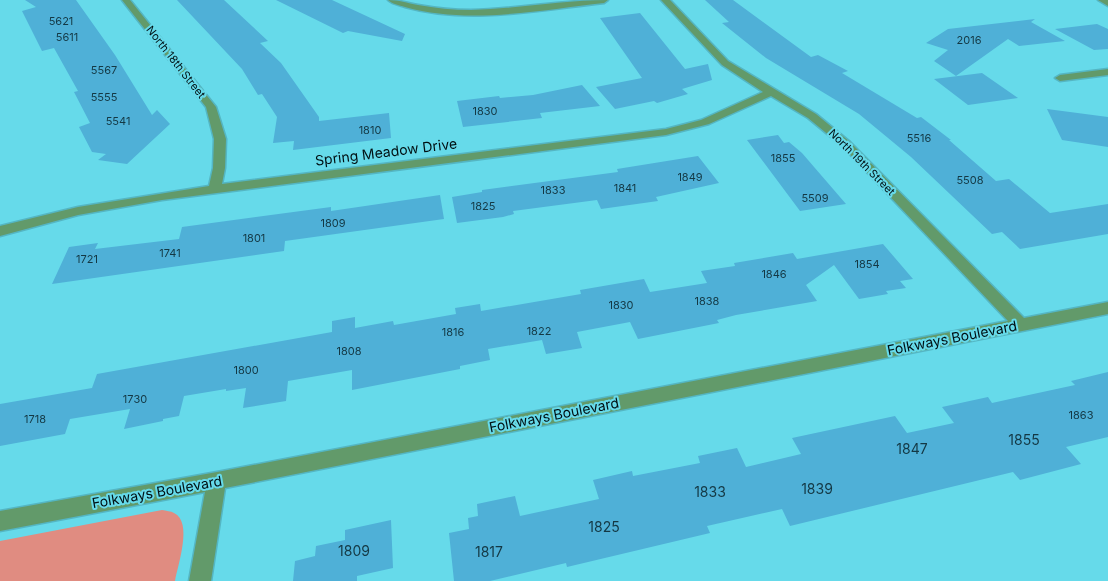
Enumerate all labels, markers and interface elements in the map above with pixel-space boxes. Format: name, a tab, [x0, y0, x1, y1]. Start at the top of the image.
house number: 5621	[49, 14, 73, 28]
street label: North 18th Street	[143, 23, 209, 101]
house number: 5611	[56, 30, 78, 44]
house number: 2016	[957, 33, 982, 47]
house number: 5567	[91, 63, 117, 77]
house number: 5555	[91, 90, 118, 104]
house number: 1830	[472, 104, 498, 118]
house number: 5541	[106, 114, 130, 128]
house number: 1810	[359, 123, 381, 137]
street label: North 19th Street	[826, 126, 898, 198]
house number: 5516	[907, 131, 932, 145]
street label: Spring Meadow Drive	[314, 134, 458, 169]
house number: 1855	[771, 151, 796, 165]
house number: 1849	[677, 170, 703, 184]
house number: 5508	[956, 173, 984, 187]
house number: 1841	[614, 181, 636, 195]
house number: 1833	[541, 183, 566, 197]
house number: 5509	[801, 191, 829, 205]
house number: 1825	[471, 199, 496, 213]
house number: 1809	[320, 216, 346, 230]
house number: 1801	[243, 231, 265, 245]
house number: 1741	[159, 246, 181, 260]
house number: 1721	[76, 252, 98, 266]
house number: 1854	[854, 257, 880, 271]
house number: 1846	[761, 267, 787, 281]
house number: 1838	[695, 294, 720, 308]
house number: 1830	[608, 298, 634, 312]
street label: Folkways Boulevard	[886, 317, 1018, 358]
house number: 1822	[527, 324, 551, 338]
house number: 1816	[442, 325, 464, 339]
house number: 1808	[336, 344, 362, 358]
house number: 1800	[233, 363, 259, 377]
house number: 1730	[123, 392, 147, 406]
street label: Folkways Boulevard	[488, 394, 620, 435]
house number: 1863	[1069, 408, 1094, 422]
house number: 1718	[24, 412, 46, 426]
house number: 1855	[1008, 431, 1040, 448]
house number: 1847	[896, 440, 928, 457]
street label: Folkways Boulevard	[91, 472, 223, 511]
house number: 1839	[801, 480, 833, 497]
house number: 1833	[694, 483, 726, 500]
house number: 1825	[588, 518, 620, 535]
house number: 1809	[338, 542, 370, 559]
house number: 1817	[475, 543, 503, 560]

